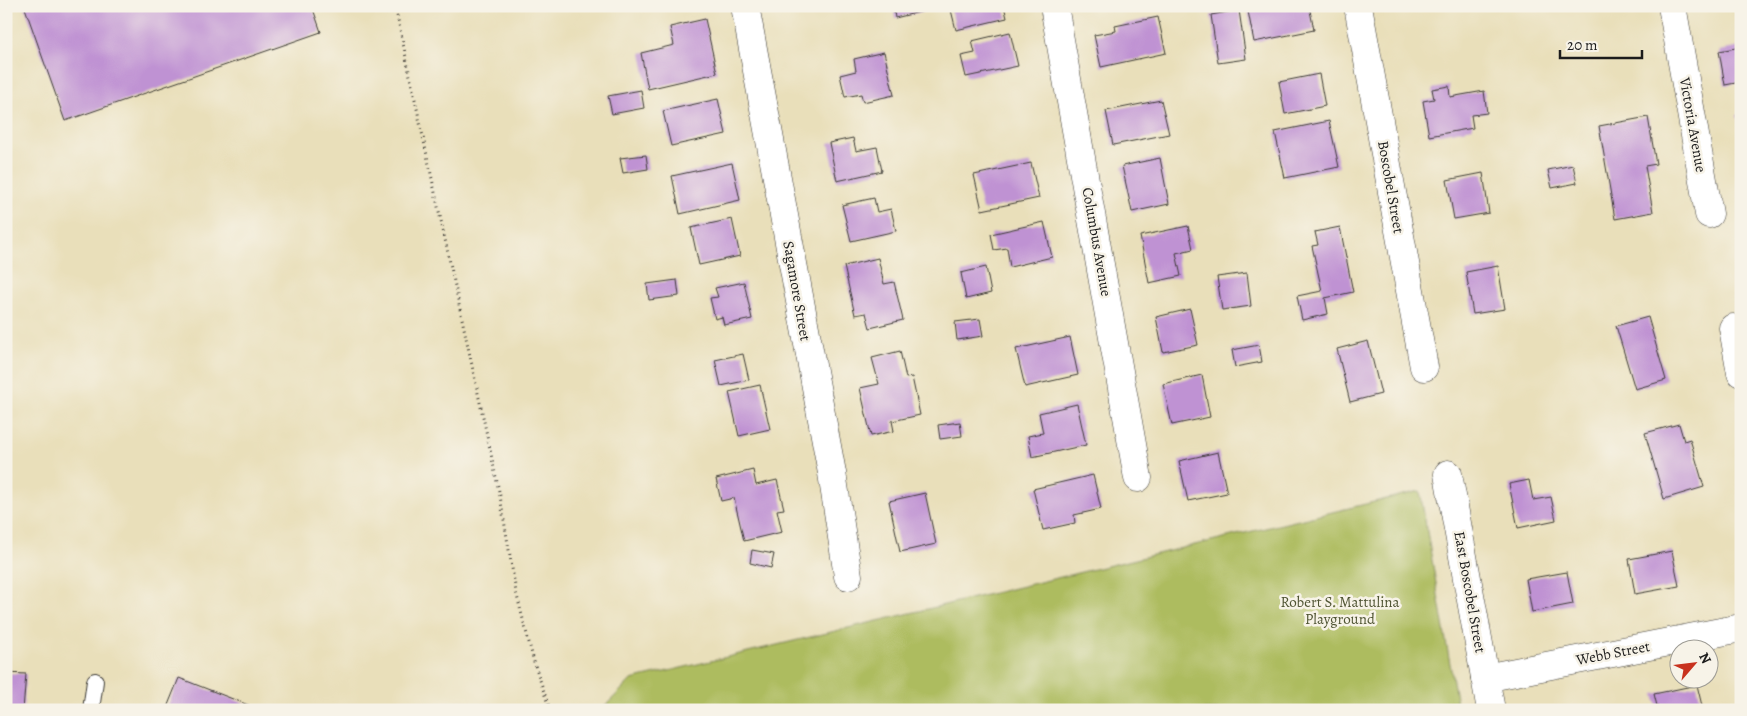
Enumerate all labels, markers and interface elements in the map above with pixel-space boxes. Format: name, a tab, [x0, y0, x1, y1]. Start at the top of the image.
scale bar	[1560, 28, 1642, 60]
text: 20 m	[1567, 35, 1598, 55]
street label: Victoria Avenue	[1675, 75, 1711, 174]
street label: Boscobel Street	[1373, 139, 1409, 235]
street label: Columbus Avenue	[1078, 186, 1116, 298]
street label: Sagamore Street	[778, 239, 816, 343]
street label: East Boscobel Street	[1449, 530, 1491, 654]
park label: Robert S. Mattulina Playground	[1280, 592, 1400, 629]
street label: Webb Street	[1573, 636, 1652, 670]
north arrow	[1670, 638, 1720, 688]
text: N	[1694, 649, 1716, 667]

